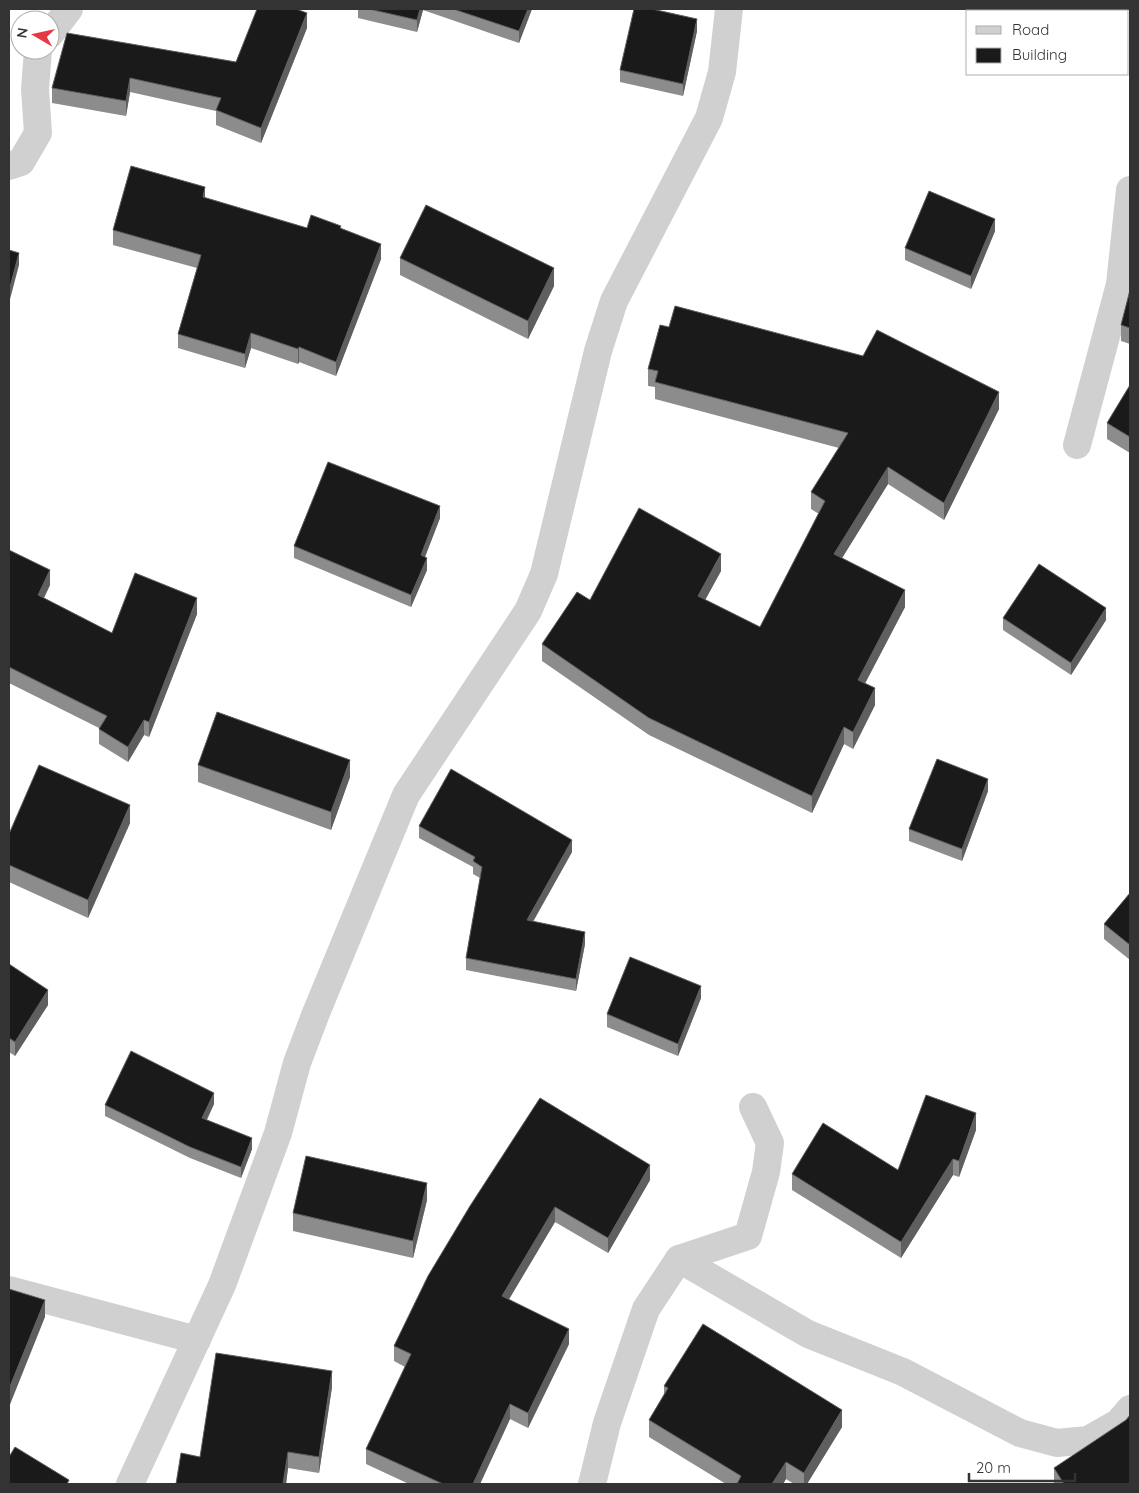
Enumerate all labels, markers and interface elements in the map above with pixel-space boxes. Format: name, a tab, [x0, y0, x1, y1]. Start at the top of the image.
north arrow	[10, 10, 60, 60]
legend	[966, 10, 1129, 75]
text: Road	[1012, 20, 1049, 39]
text: N	[12, 26, 32, 39]
text: Building	[1012, 45, 1067, 64]
scale bar	[969, 1450, 1075, 1482]
text: 20 m	[976, 1458, 1011, 1477]

